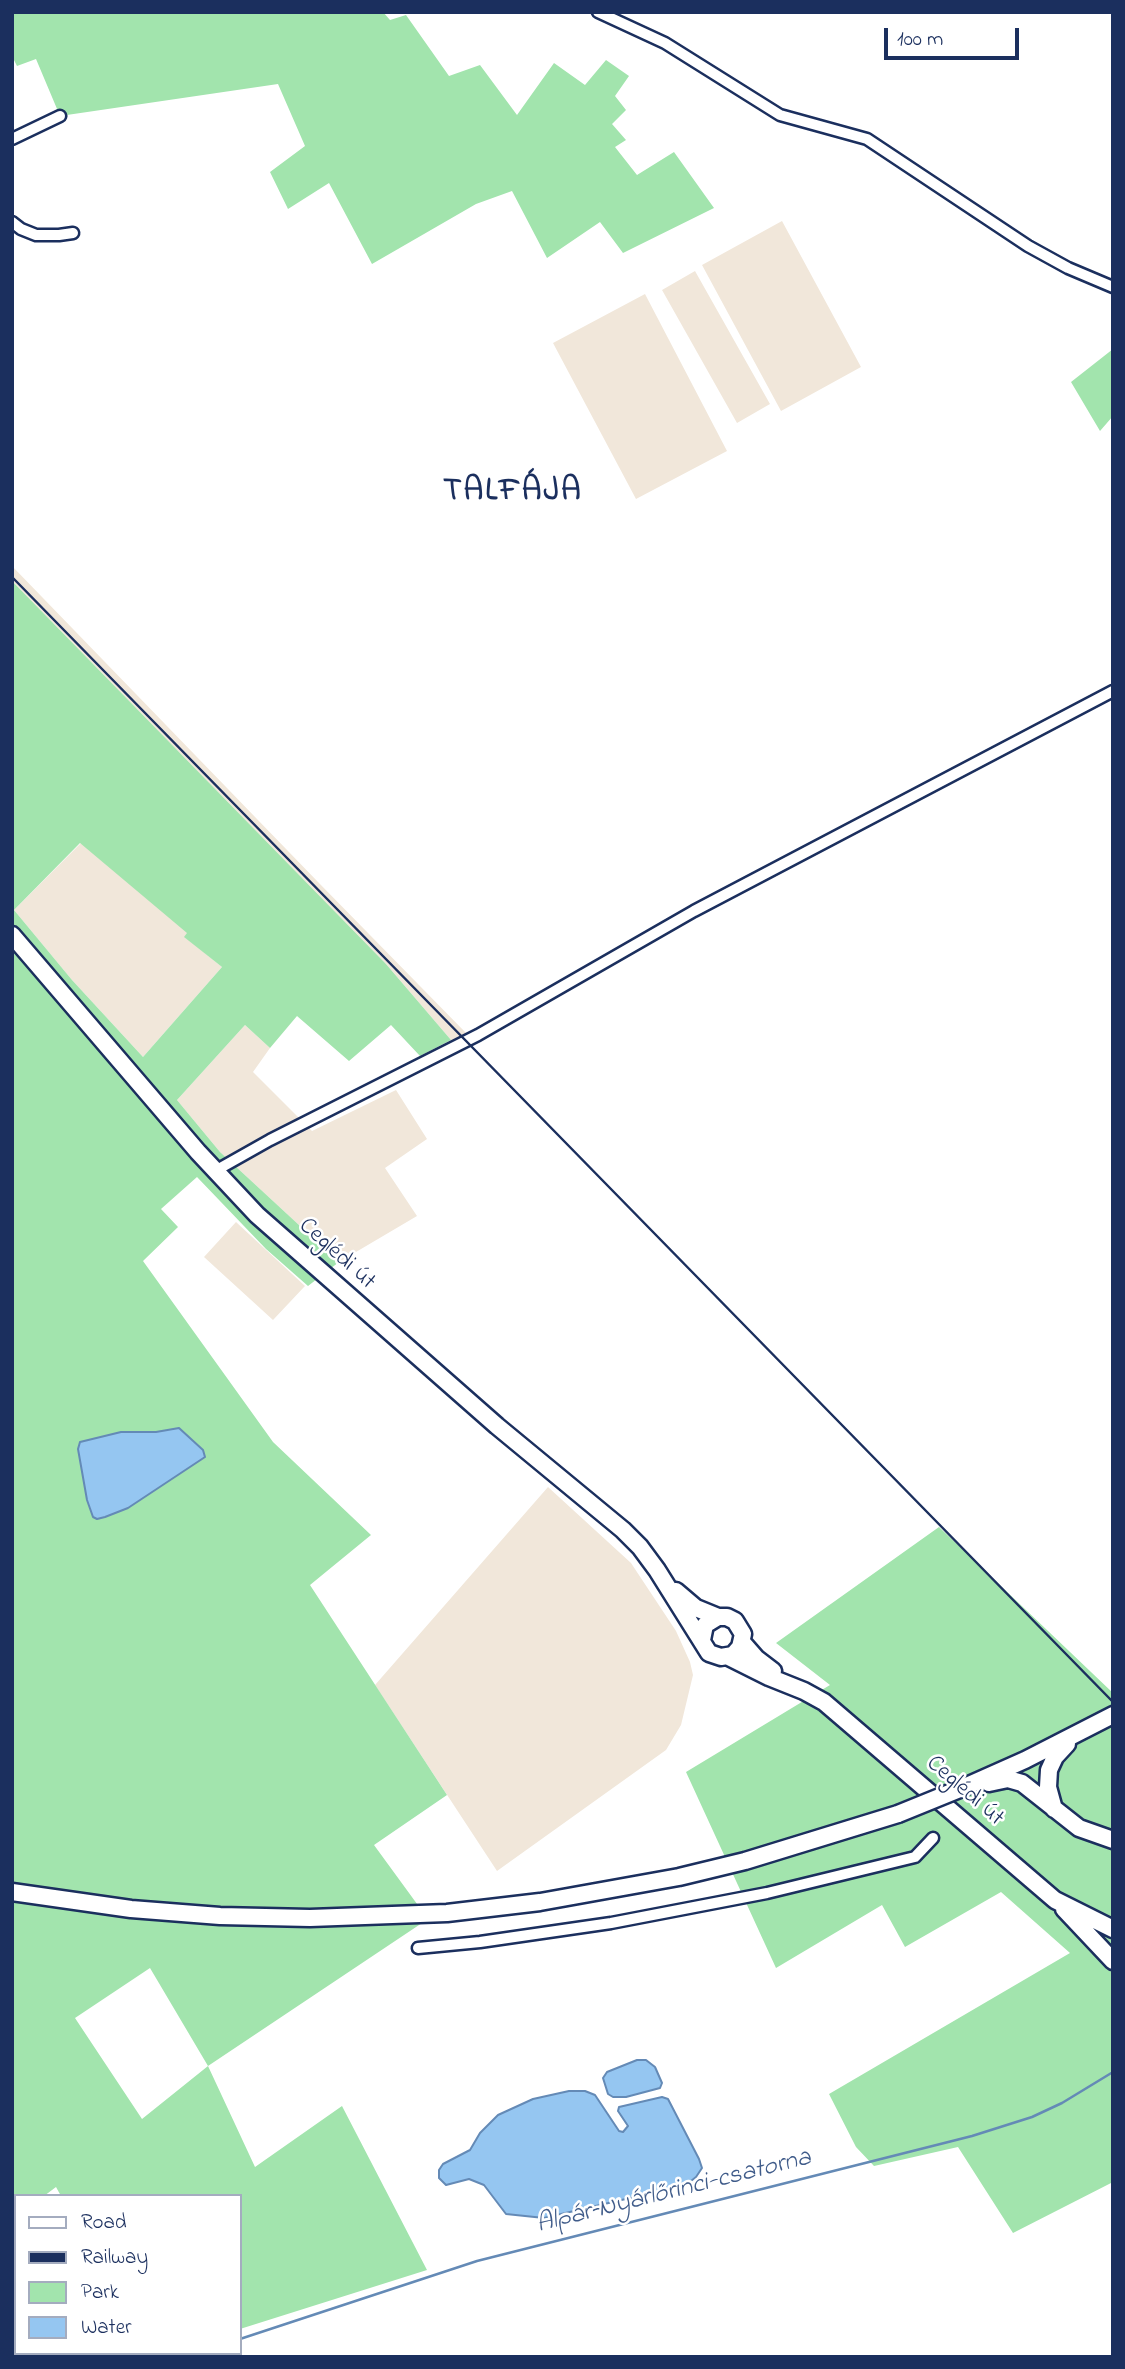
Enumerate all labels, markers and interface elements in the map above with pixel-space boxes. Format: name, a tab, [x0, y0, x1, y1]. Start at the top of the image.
scale bar	[887, 14, 1022, 58]
text: 100 m	[897, 25, 943, 55]
district label: TALFÁJA	[444, 475, 582, 513]
street label: Ceglédi út	[291, 1213, 381, 1297]
street label: Ceglédi út	[919, 1750, 1009, 1834]
water label: Alpár–Nyárlőrinci-csatorna	[533, 2144, 815, 2242]
legend	[14, 2194, 242, 2355]
text: Road	[81, 2208, 127, 2238]
text: Railway	[81, 2243, 148, 2273]
text: Park	[81, 2278, 119, 2308]
text: Water	[81, 2313, 132, 2343]

